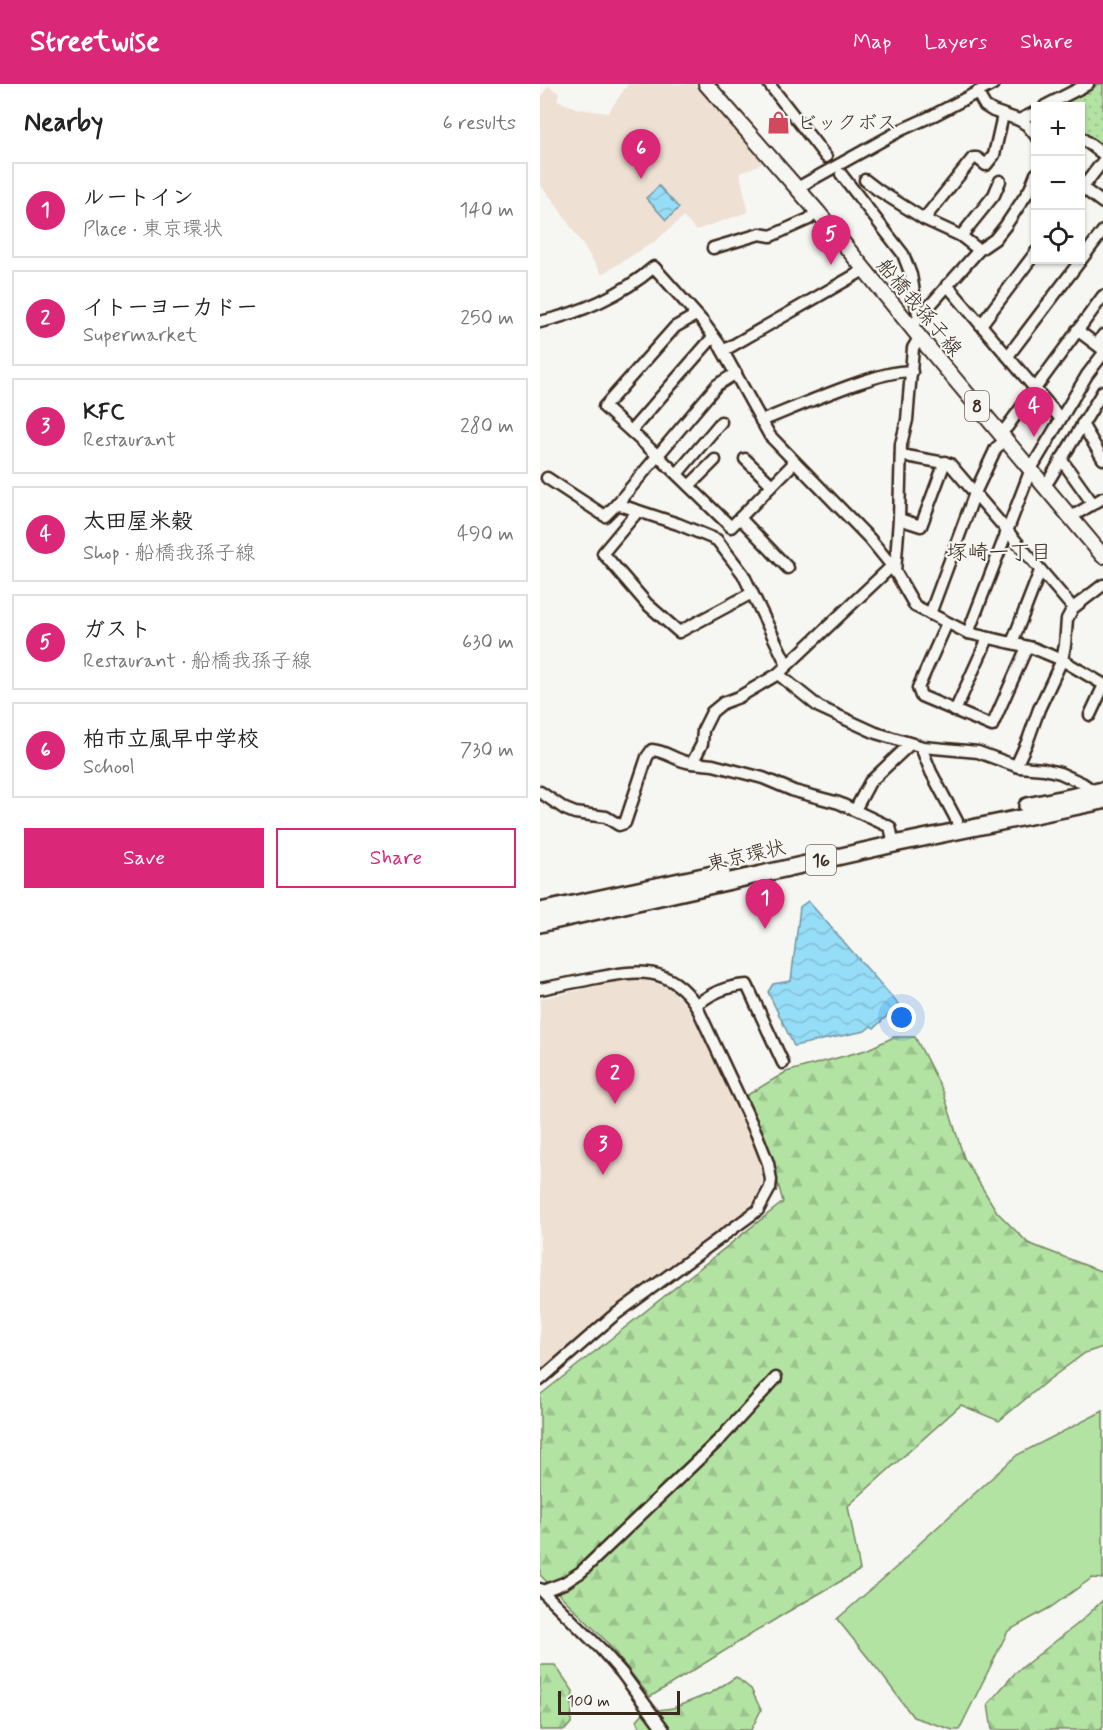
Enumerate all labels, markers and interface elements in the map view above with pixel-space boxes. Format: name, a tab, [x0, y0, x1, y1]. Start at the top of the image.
text: Streetwise	[30, 24, 160, 61]
text: Map	[853, 28, 891, 56]
text: Layers	[924, 28, 987, 56]
text: Share	[1020, 28, 1073, 56]
map controls	[1031, 102, 1085, 264]
button: +	[1031, 102, 1085, 156]
text: Nearby	[24, 106, 103, 140]
shop icon: ビックボス	[766, 109, 792, 135]
text: 6 results	[443, 110, 516, 137]
place label: ビックボス	[797, 110, 897, 137]
pin: 6	[622, 130, 660, 179]
button: −	[1031, 156, 1085, 210]
text: ルートイン	[83, 184, 194, 212]
text: 1	[41, 197, 50, 224]
text: 140 m	[460, 197, 514, 224]
button: locate	[1031, 210, 1085, 264]
text: Place · 東京環状	[83, 216, 222, 243]
pin: 5	[812, 216, 850, 265]
street label: 船橋我孫子線	[870, 253, 968, 363]
text: イトーヨーカドー	[83, 294, 258, 322]
text: 2	[41, 305, 50, 332]
text: 250 m	[460, 305, 514, 332]
text: Supermarket	[83, 322, 197, 349]
pin: 4	[1014, 388, 1054, 437]
road number: 8	[965, 391, 989, 421]
text: KFC	[83, 399, 125, 427]
text: 3	[41, 413, 50, 440]
text: 280 m	[460, 413, 514, 440]
text: Restaurant	[83, 427, 176, 454]
text: 太田屋米穀	[83, 508, 193, 536]
text: 4	[40, 521, 51, 548]
text: 490 m	[457, 521, 514, 548]
district label: 塚崎一丁目	[947, 539, 1052, 567]
text: Shop · 船橋我孫子線	[83, 540, 255, 567]
text: ガスト	[83, 616, 151, 644]
text: 5	[40, 629, 52, 656]
text: 630 m	[462, 629, 514, 656]
text: Restaurant · 船橋我孫子線	[83, 648, 311, 675]
text: 柏市立風早中学校	[83, 726, 259, 754]
text: 6	[40, 737, 51, 764]
text: 730 m	[460, 737, 514, 764]
text: School	[83, 754, 135, 781]
button: Save	[24, 828, 264, 888]
button: Share	[276, 828, 516, 888]
street label: 東京環状	[704, 834, 788, 879]
road number: 16	[806, 845, 836, 875]
pin: 1	[746, 880, 784, 929]
your location	[887, 1003, 916, 1032]
pin: 2	[596, 1054, 634, 1104]
pin: 3	[584, 1126, 622, 1175]
scale bar	[558, 1688, 680, 1716]
text: 100 m	[567, 1691, 610, 1712]

